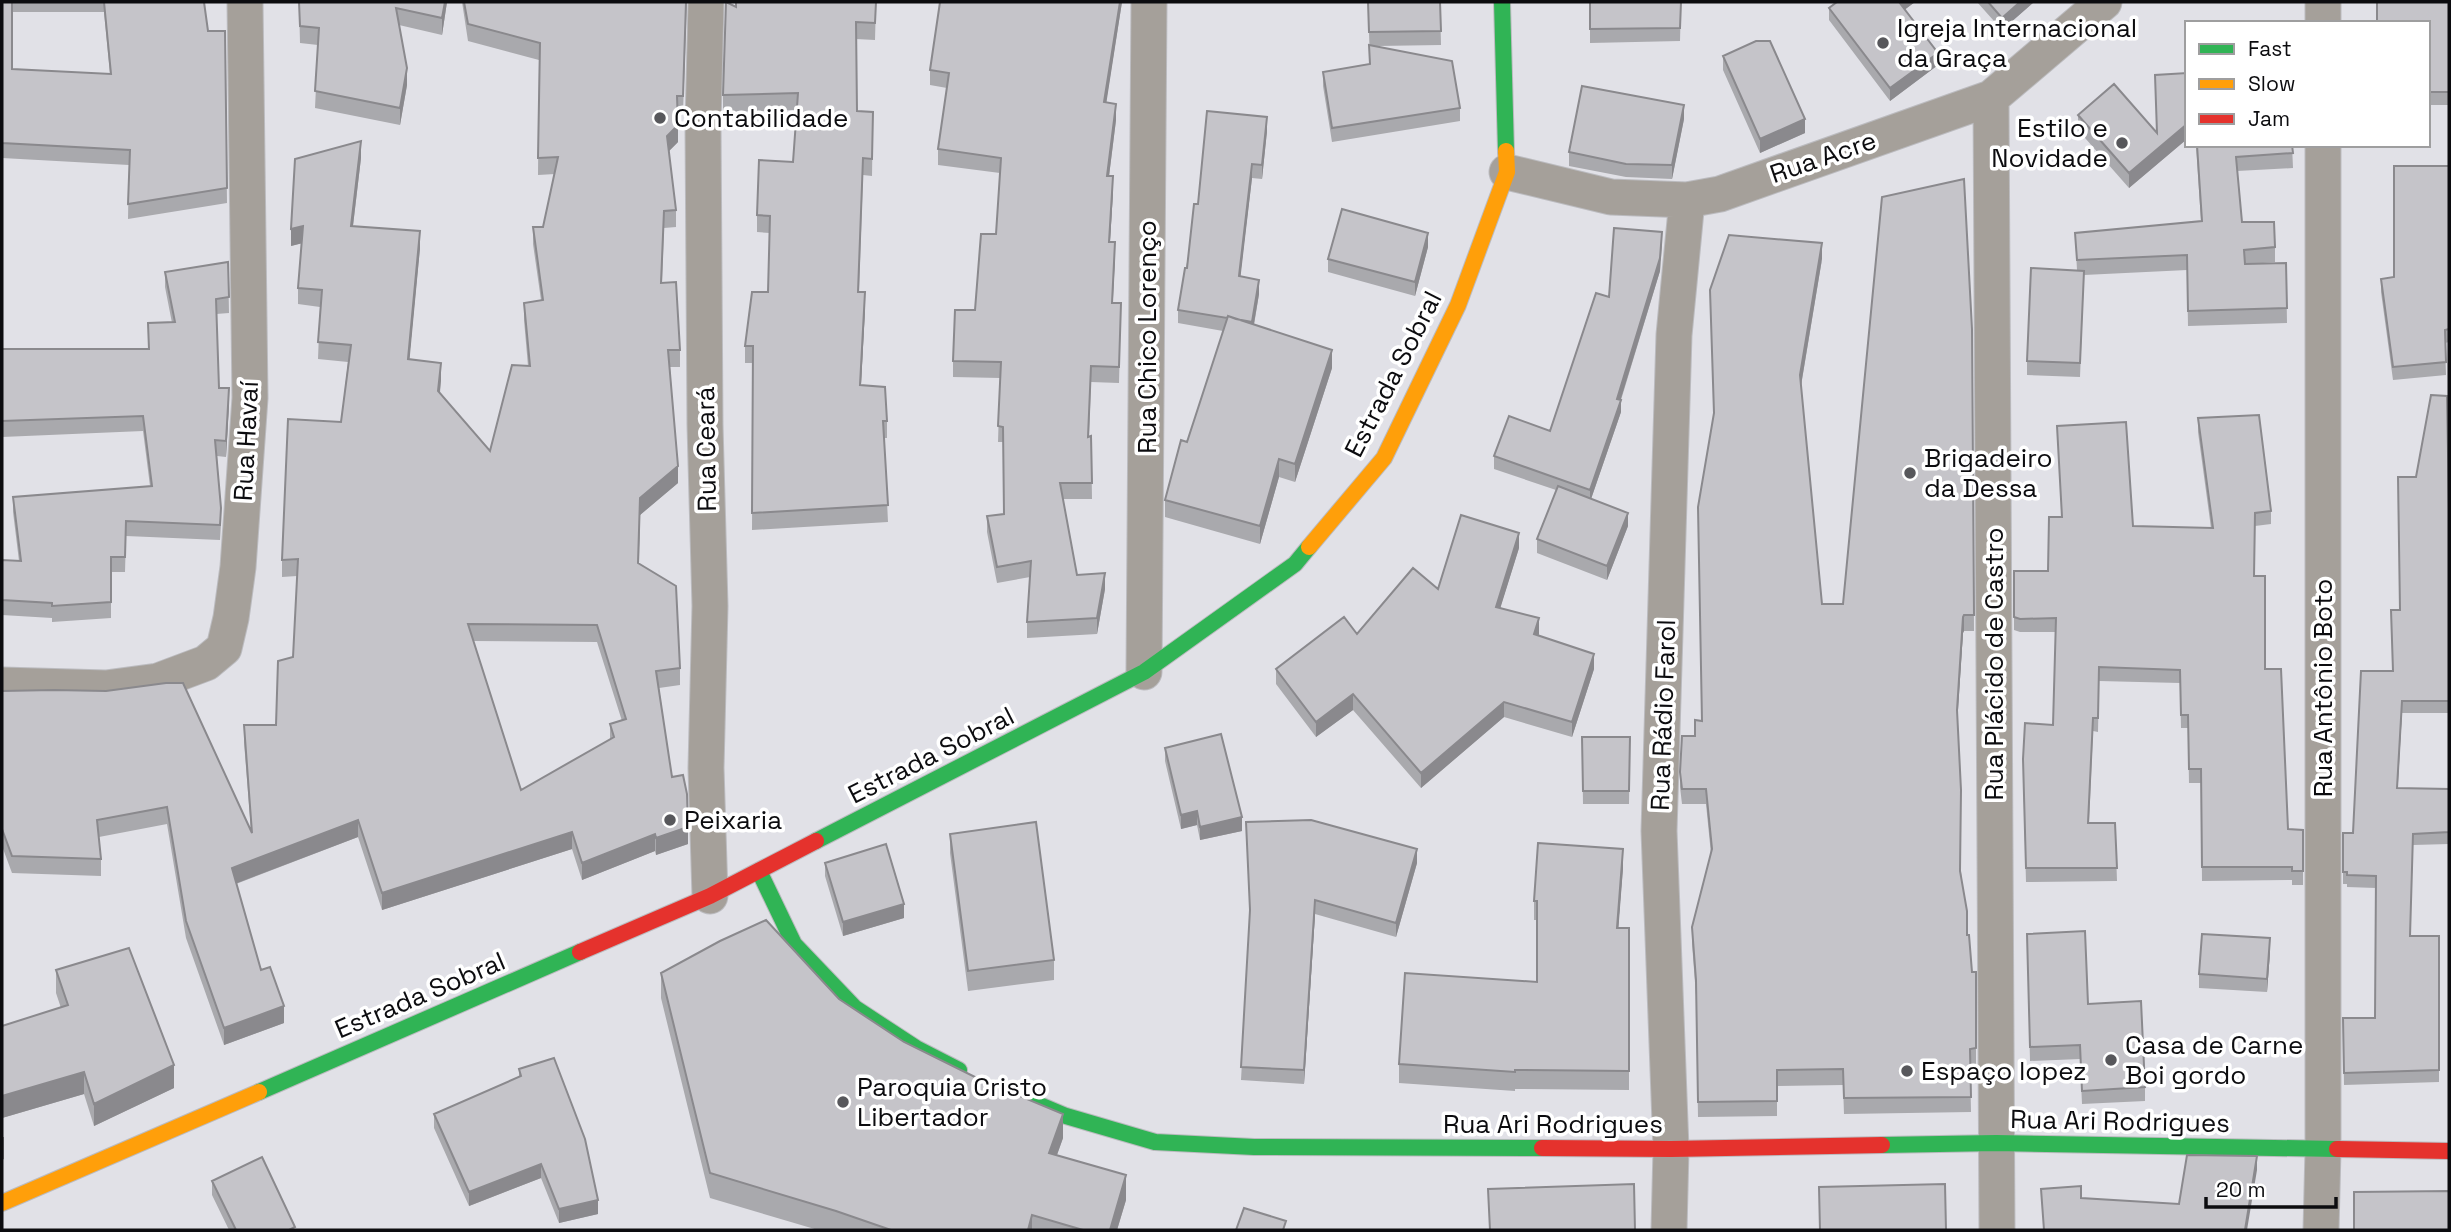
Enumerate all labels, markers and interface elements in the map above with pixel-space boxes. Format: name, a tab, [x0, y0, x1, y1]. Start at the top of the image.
place label: Igreja Internacional da Graça	[1897, 11, 2137, 75]
legend	[2185, 21, 2430, 147]
marker: Igreja Internacional da Graça	[1875, 35, 1891, 51]
text: Fast	[2248, 35, 2292, 62]
text: Slow	[2248, 70, 2296, 97]
place label: Contabilidade	[674, 101, 849, 135]
text: Jam	[2248, 105, 2290, 132]
marker: Contabilidade	[652, 110, 668, 126]
place label: Estilo e Novidade	[1991, 111, 2108, 175]
street label: Rua Acre	[1765, 123, 1881, 191]
marker: Estilo e Novidade	[2114, 135, 2130, 151]
street label: Rua Chico Lorenço	[1130, 220, 1164, 454]
street label: Estrada Sobral	[1337, 285, 1449, 463]
street label: Rua Havaí	[226, 379, 266, 502]
street label: Rua Ceará	[688, 386, 724, 512]
place label: Brigadeiro da Dessa	[1924, 441, 2053, 505]
marker: Brigadeiro da Dessa	[1902, 465, 1918, 481]
street label: Rua Plácido de Castro	[1977, 527, 2011, 801]
street label: Rua Antônio Boto	[2306, 579, 2340, 797]
street label: Rua Rádio Farol	[1643, 619, 1683, 811]
street label: Estrada Sobral	[842, 699, 1020, 811]
place label: Peixaria	[684, 803, 782, 837]
marker: Peixaria	[662, 812, 678, 828]
street label: Estrada Sobral	[330, 944, 510, 1046]
place label: Casa de Carne Boi gordo	[2125, 1028, 2303, 1092]
marker: Casa de Carne Boi gordo	[2103, 1052, 2119, 1068]
place label: Espaço lopez	[1921, 1054, 2087, 1088]
marker: Espaço lopez	[1899, 1063, 1915, 1079]
place label: Paroquia Cristo Libertador	[857, 1070, 1047, 1134]
marker: Paroquia Cristo Libertador	[835, 1094, 851, 1110]
street label: Rua Ari Rodrigues	[2010, 1102, 2230, 1140]
street label: Rua Ari Rodrigues	[1443, 1107, 1663, 1141]
scale bar	[2206, 1166, 2336, 1210]
text: 20 m	[2216, 1176, 2266, 1203]

